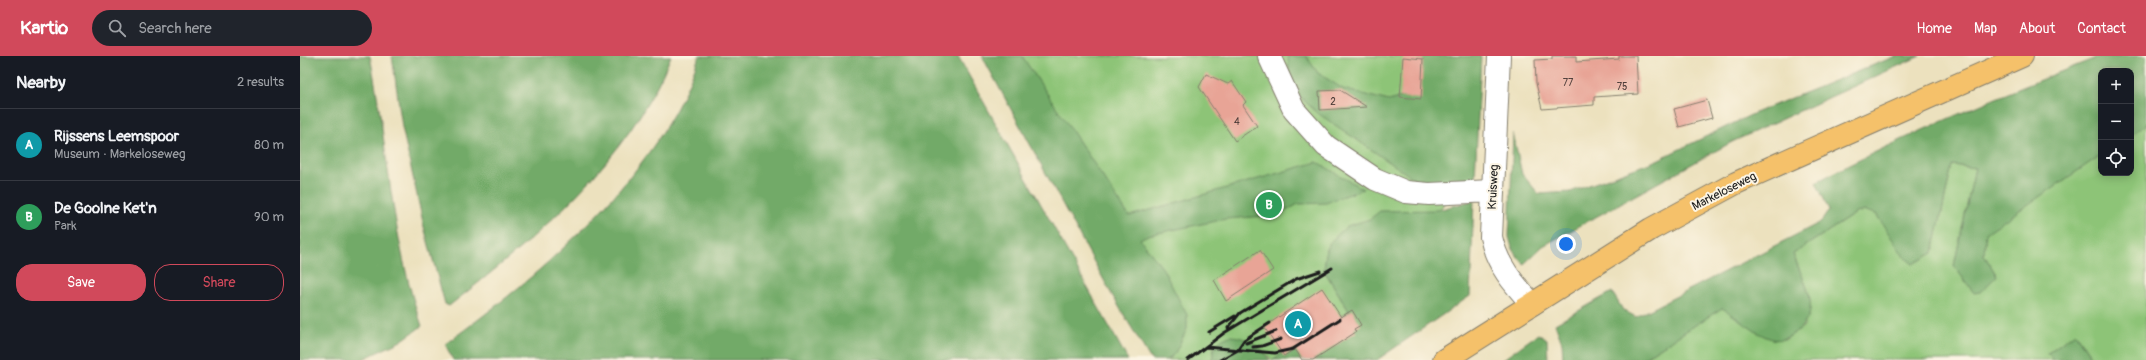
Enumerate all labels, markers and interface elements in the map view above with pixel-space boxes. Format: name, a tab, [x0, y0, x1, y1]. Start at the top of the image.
search box	[92, 10, 372, 46]
text: Kartio	[20, 16, 68, 40]
icon: search	[106, 17, 128, 39]
text: Search here	[138, 19, 212, 38]
text: Home	[1917, 20, 1952, 37]
text: Map	[1974, 20, 1997, 37]
text: About	[2019, 20, 2055, 37]
text: Contact	[2077, 20, 2126, 37]
map controls	[2098, 68, 2134, 176]
button: +	[2098, 68, 2134, 104]
text: Nearby	[16, 72, 65, 93]
text: 2 results	[237, 74, 284, 90]
house number: 77	[1563, 77, 1574, 89]
house number: 75	[1617, 81, 1627, 93]
house number: 2	[1330, 96, 1336, 108]
button: −	[2098, 104, 2134, 140]
house number: 4	[1234, 116, 1240, 128]
text: Rijssens Leemspoor	[54, 127, 179, 146]
text: A	[25, 137, 33, 153]
text: 80 m	[254, 137, 284, 153]
button: locate	[2098, 140, 2134, 176]
text: Museum · Markeloseweg	[54, 146, 186, 162]
street label: Kruisweg	[1485, 164, 1502, 210]
street label: Markeloseweg	[1690, 169, 1759, 214]
pin: B	[1256, 190, 1282, 220]
text: De Goolne Ket'n	[54, 199, 157, 218]
text: B	[25, 209, 33, 225]
text: 90 m	[254, 209, 284, 225]
text: Park	[54, 218, 77, 234]
your location	[1556, 234, 1576, 254]
button: Save	[16, 264, 146, 301]
button: Share	[154, 264, 284, 301]
pin: A	[1285, 309, 1311, 339]

